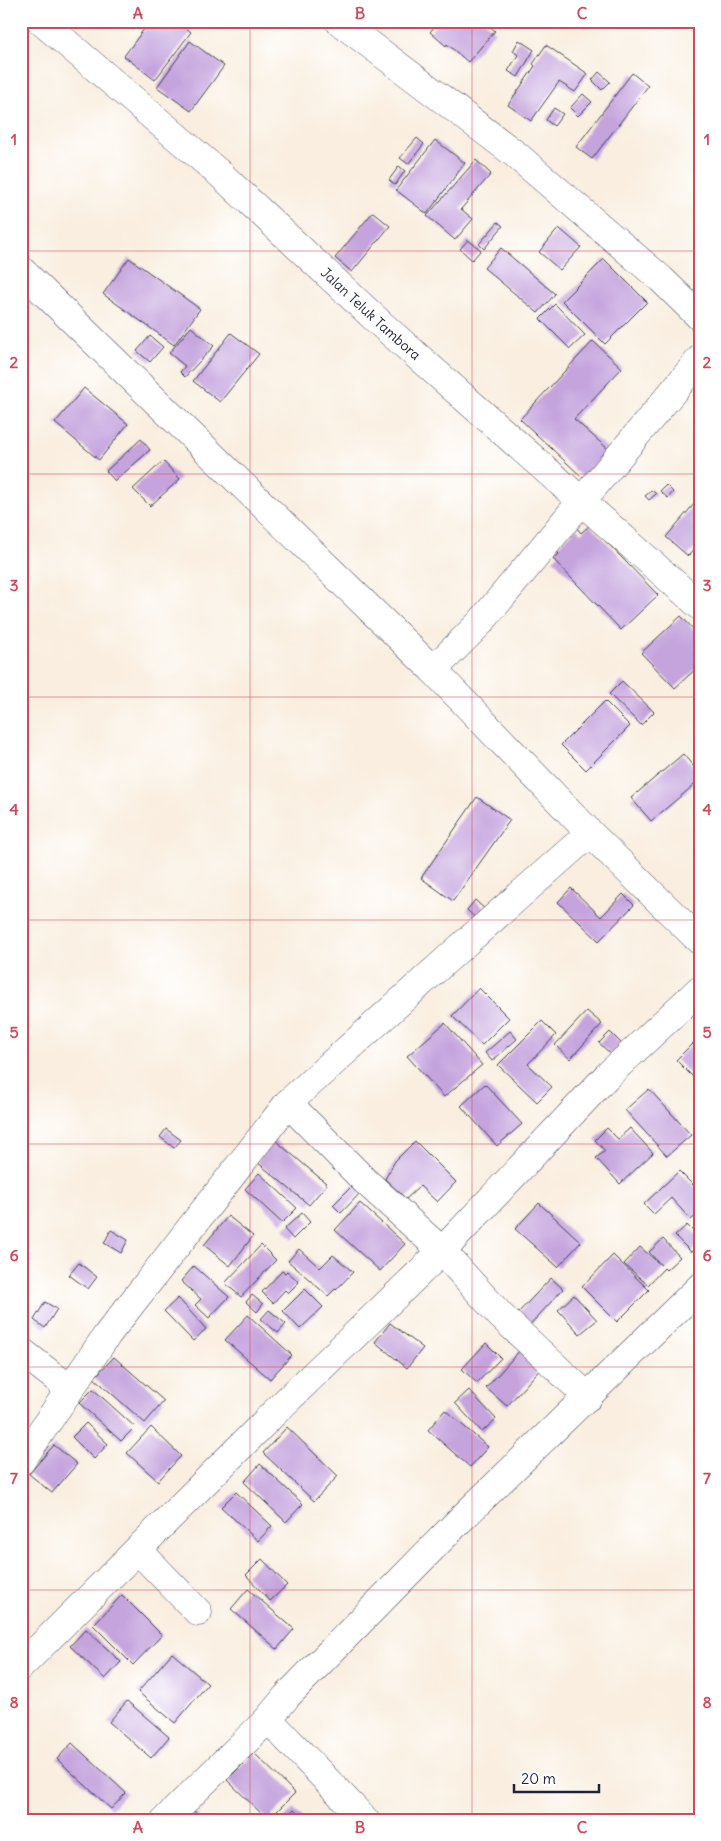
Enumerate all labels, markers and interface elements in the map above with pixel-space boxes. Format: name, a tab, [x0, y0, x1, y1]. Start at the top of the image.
text: A	[133, 3, 143, 23]
text: B	[355, 3, 366, 23]
text: C	[577, 3, 588, 23]
text: 1	[11, 129, 17, 149]
text: 1	[704, 129, 710, 149]
street label: Jalan Teluk Tambora	[317, 263, 425, 364]
text: 2	[10, 352, 19, 372]
text: 2	[703, 352, 712, 372]
text: 3	[9, 575, 19, 595]
text: 3	[702, 575, 712, 595]
text: 4	[9, 799, 19, 819]
text: 4	[702, 799, 712, 819]
text: 5	[9, 1022, 19, 1042]
text: 5	[702, 1022, 712, 1042]
text: 6	[9, 1245, 19, 1265]
text: 6	[702, 1245, 712, 1265]
text: 7	[10, 1468, 18, 1488]
text: 7	[703, 1468, 711, 1488]
text: 8	[9, 1692, 19, 1712]
text: 8	[702, 1692, 712, 1712]
scale bar	[514, 1761, 598, 1793]
text: 20 m	[521, 1769, 556, 1788]
text: A	[133, 1817, 143, 1837]
text: B	[355, 1817, 366, 1837]
text: C	[577, 1817, 588, 1837]

